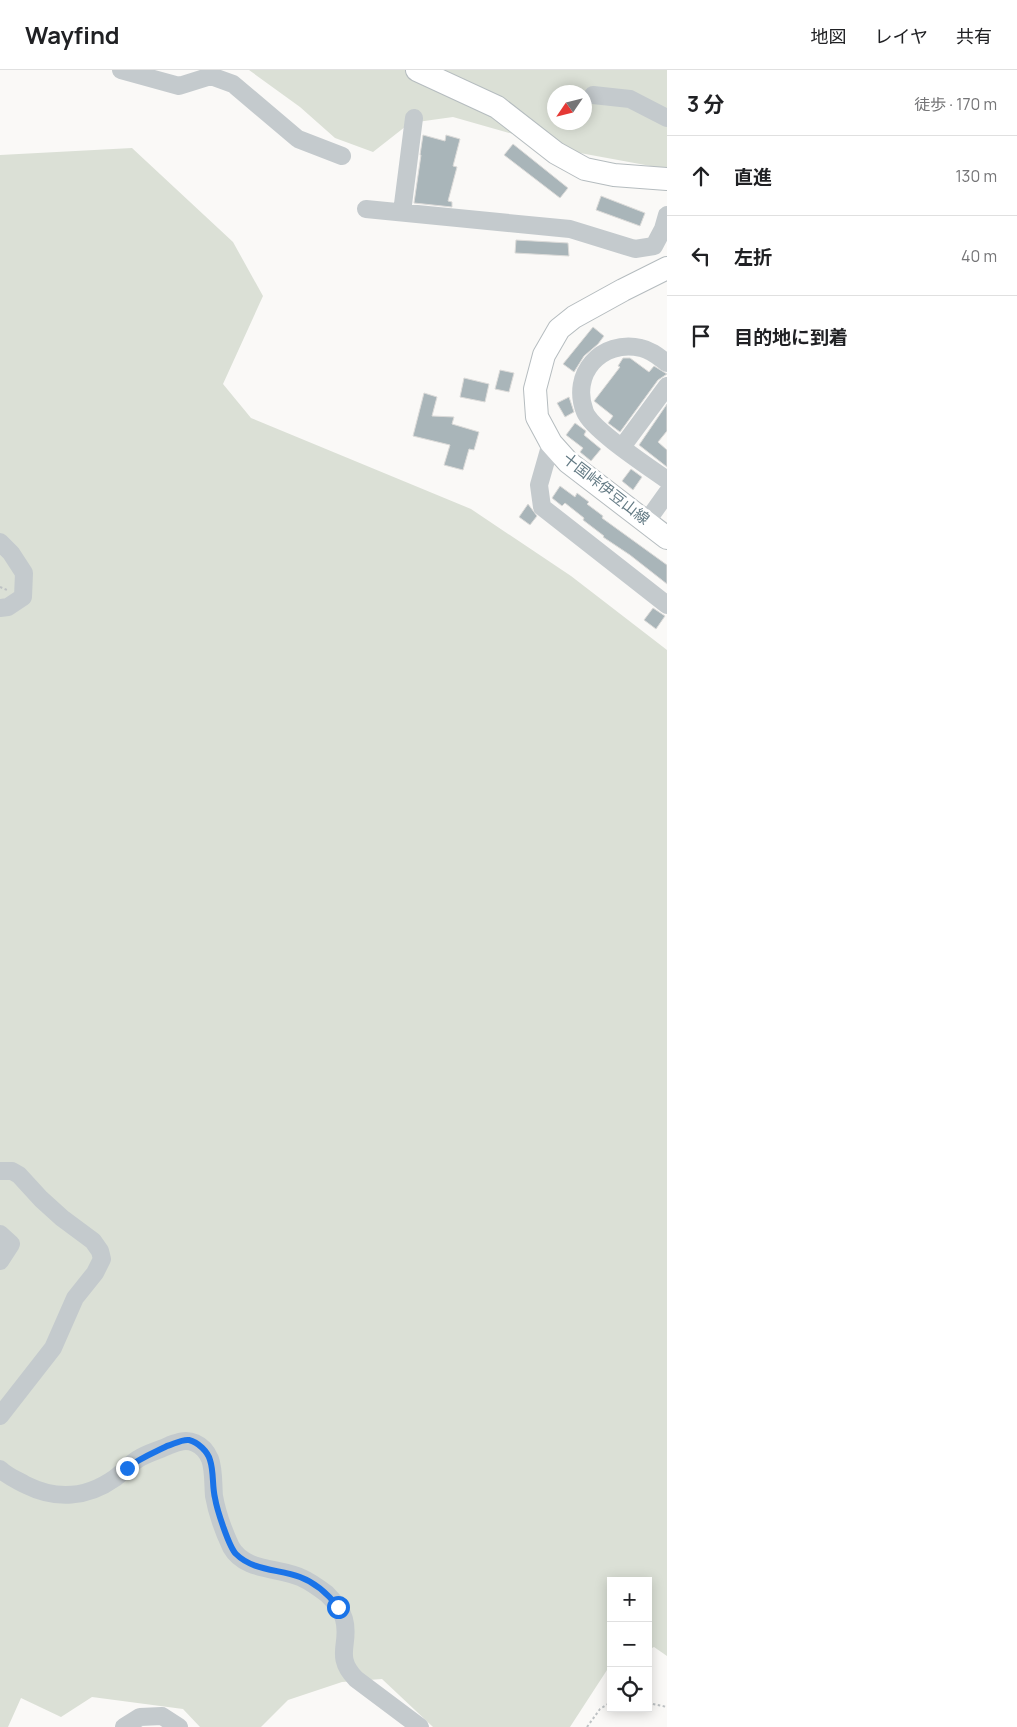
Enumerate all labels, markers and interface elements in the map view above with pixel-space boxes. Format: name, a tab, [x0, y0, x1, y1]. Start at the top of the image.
text: Wayfind	[25, 18, 120, 51]
text: 地図	[811, 24, 847, 48]
text: レイヤ	[875, 24, 928, 48]
text: 共有	[956, 24, 992, 48]
north arrow	[547, 85, 592, 130]
text: 3 分	[687, 90, 724, 118]
text: 徒歩 · 170 m	[914, 93, 997, 115]
icon: ahead	[687, 162, 715, 190]
text: 直進	[734, 164, 772, 190]
text: 130 m	[955, 165, 997, 187]
icon: left	[687, 242, 715, 270]
text: 左折	[734, 244, 772, 270]
text: 40 m	[961, 245, 997, 267]
icon: arrive	[687, 322, 715, 350]
text: 目的地に到着	[734, 324, 848, 350]
street label: 十国峠伊豆山線	[558, 448, 654, 529]
route end	[116, 1457, 139, 1480]
map controls	[607, 1577, 652, 1712]
button: +	[607, 1577, 652, 1622]
route start	[327, 1596, 350, 1619]
button: −	[607, 1622, 652, 1667]
button: locate	[607, 1667, 652, 1712]

